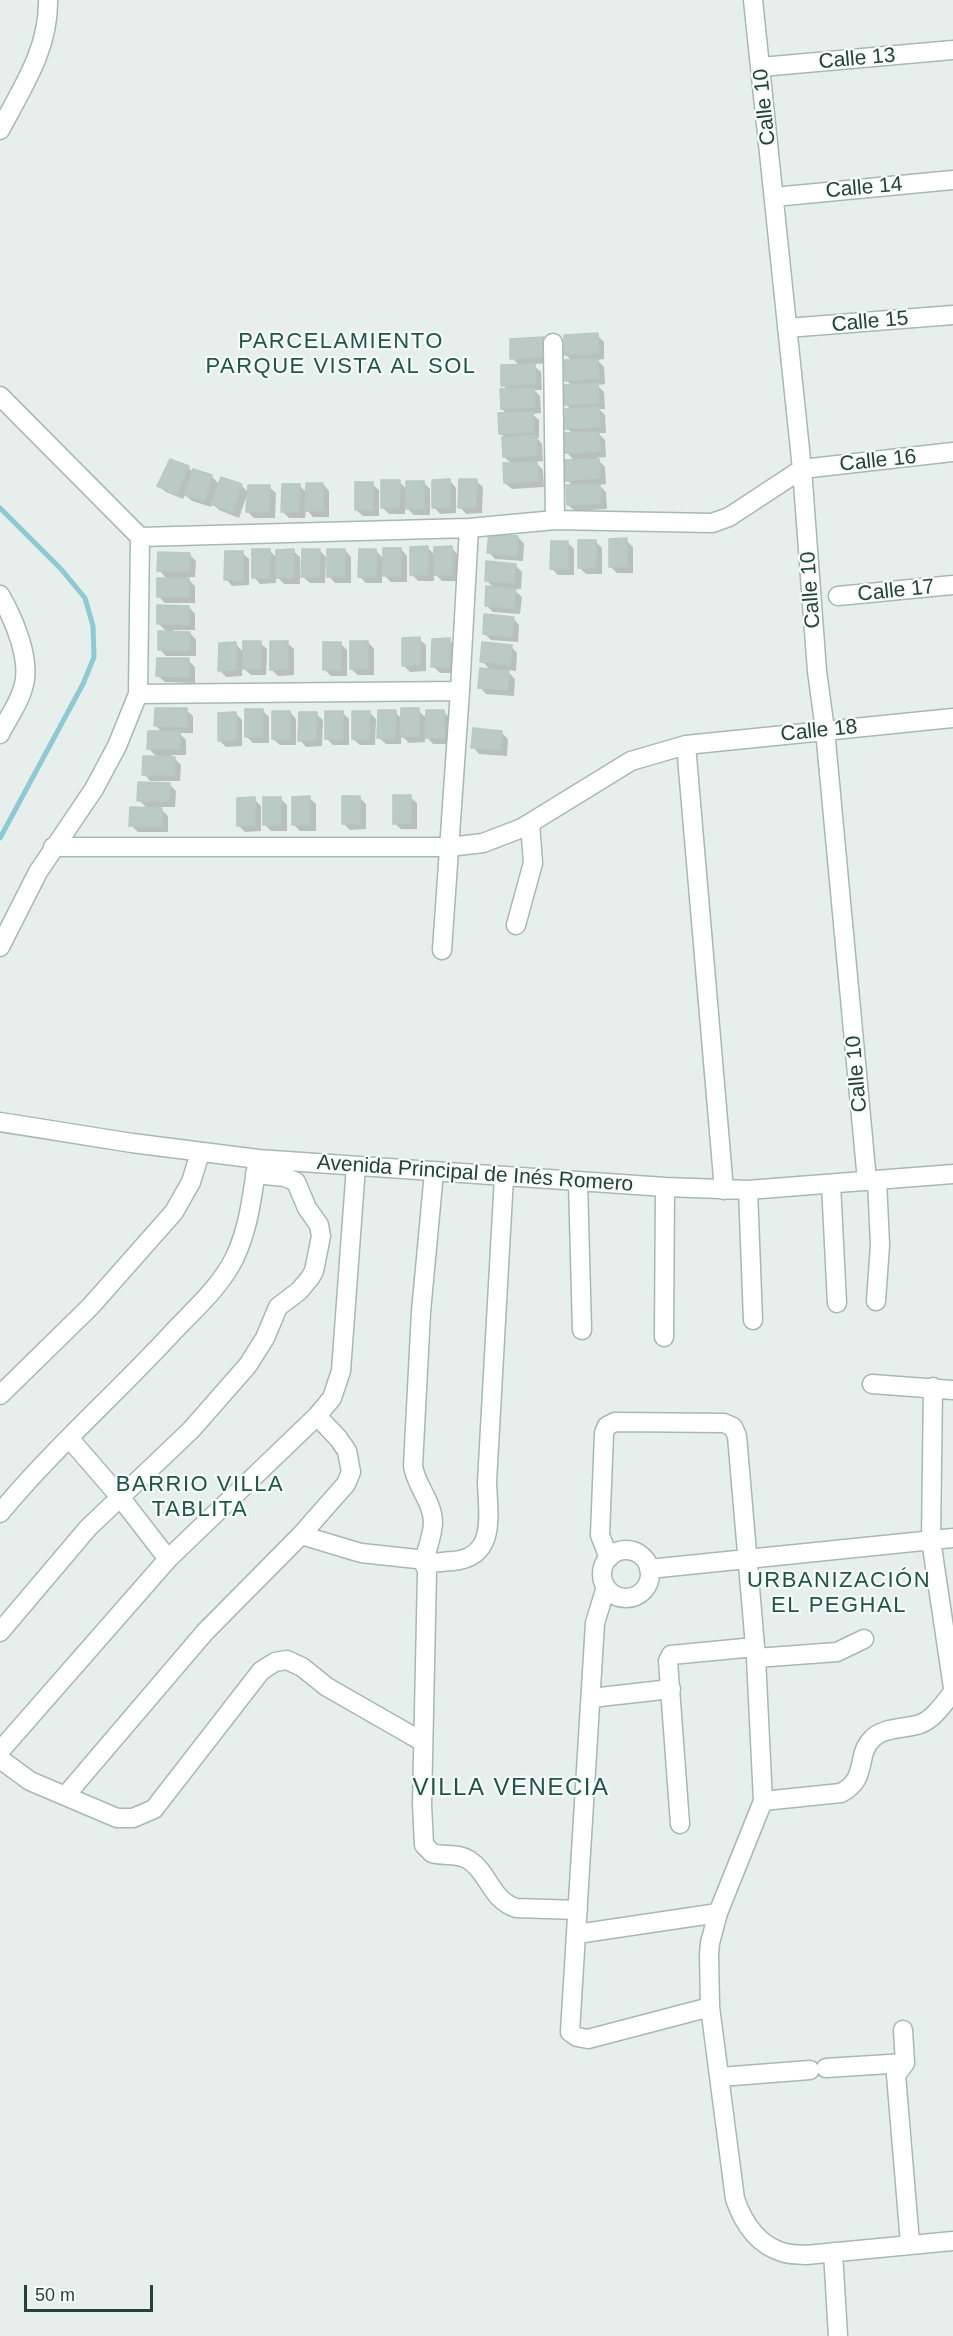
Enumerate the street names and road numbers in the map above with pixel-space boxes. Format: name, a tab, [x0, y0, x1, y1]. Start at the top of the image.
street label: Calle 13	[818, 43, 896, 75]
street label: Calle 10	[748, 67, 782, 147]
street label: Calle 14	[825, 172, 903, 204]
street label: Calle 15	[831, 306, 909, 338]
street label: Calle 16	[838, 444, 918, 478]
street label: Calle 10	[796, 551, 826, 629]
street label: Calle 17	[856, 574, 936, 608]
street label: Calle 18	[779, 714, 859, 748]
street label: Calle 10	[841, 1035, 873, 1113]
street label: Avenida Principal de Inés Romero	[316, 1150, 634, 1198]

